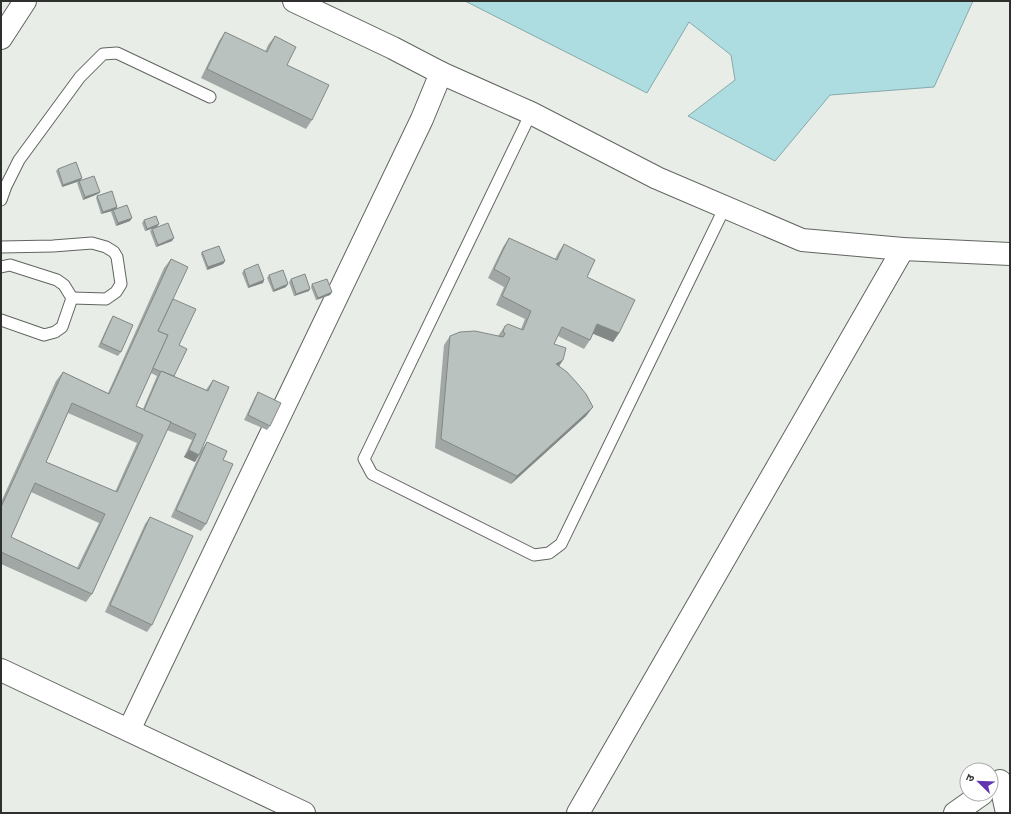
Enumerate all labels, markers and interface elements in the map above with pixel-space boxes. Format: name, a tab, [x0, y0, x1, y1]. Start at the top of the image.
north arrow	[959, 762, 999, 802]
text: उ	[962, 772, 978, 784]

